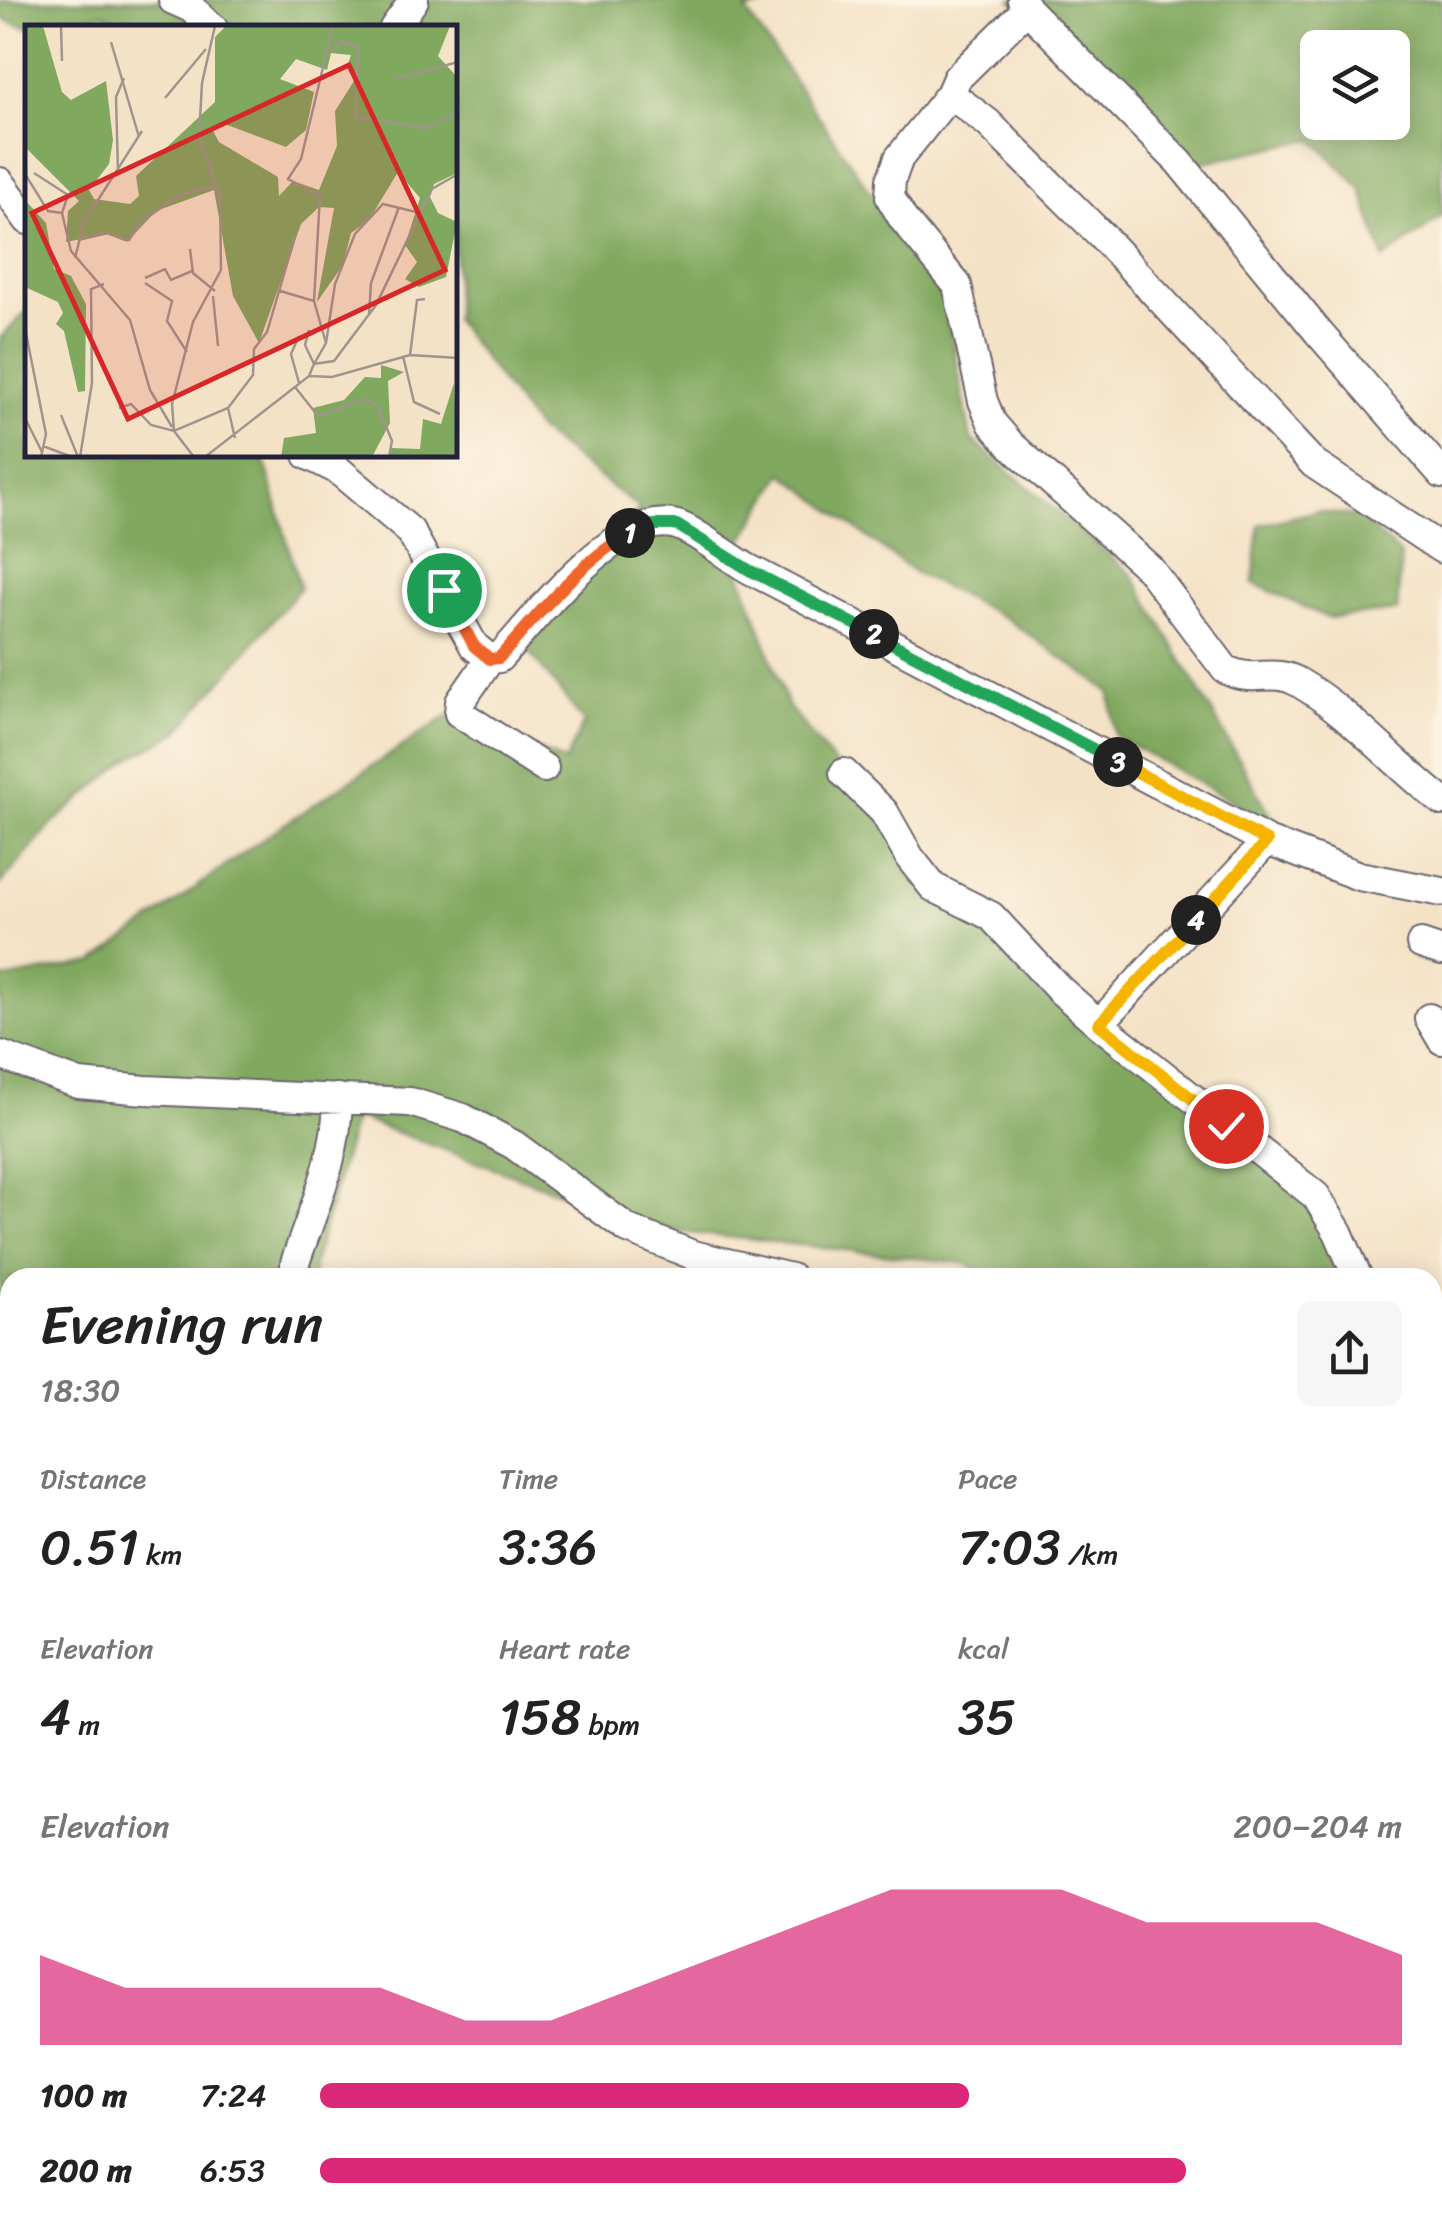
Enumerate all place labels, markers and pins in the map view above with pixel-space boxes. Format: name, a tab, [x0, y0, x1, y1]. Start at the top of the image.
pin: 1	[605, 508, 655, 558]
pin	[402, 548, 487, 633]
pin: 2	[849, 609, 899, 659]
pin: 3	[1093, 737, 1143, 787]
pin: 4	[1171, 895, 1221, 945]
pin	[1184, 1084, 1269, 1169]

